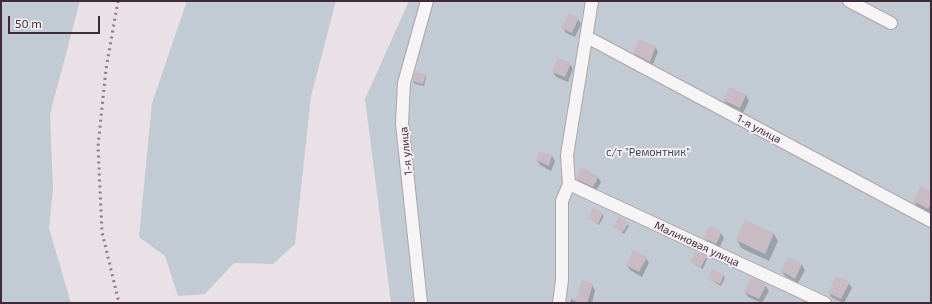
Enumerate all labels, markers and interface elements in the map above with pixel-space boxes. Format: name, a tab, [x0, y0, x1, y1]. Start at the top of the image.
scale bar	[10, 8, 102, 34]
text: 50 m	[15, 16, 42, 30]
street label: 1-я улица	[735, 112, 783, 146]
street label: 1-я улица	[397, 126, 415, 176]
park label: с/т "Ремонтник"	[606, 145, 690, 159]
street label: Малиновая улица	[652, 219, 742, 269]

